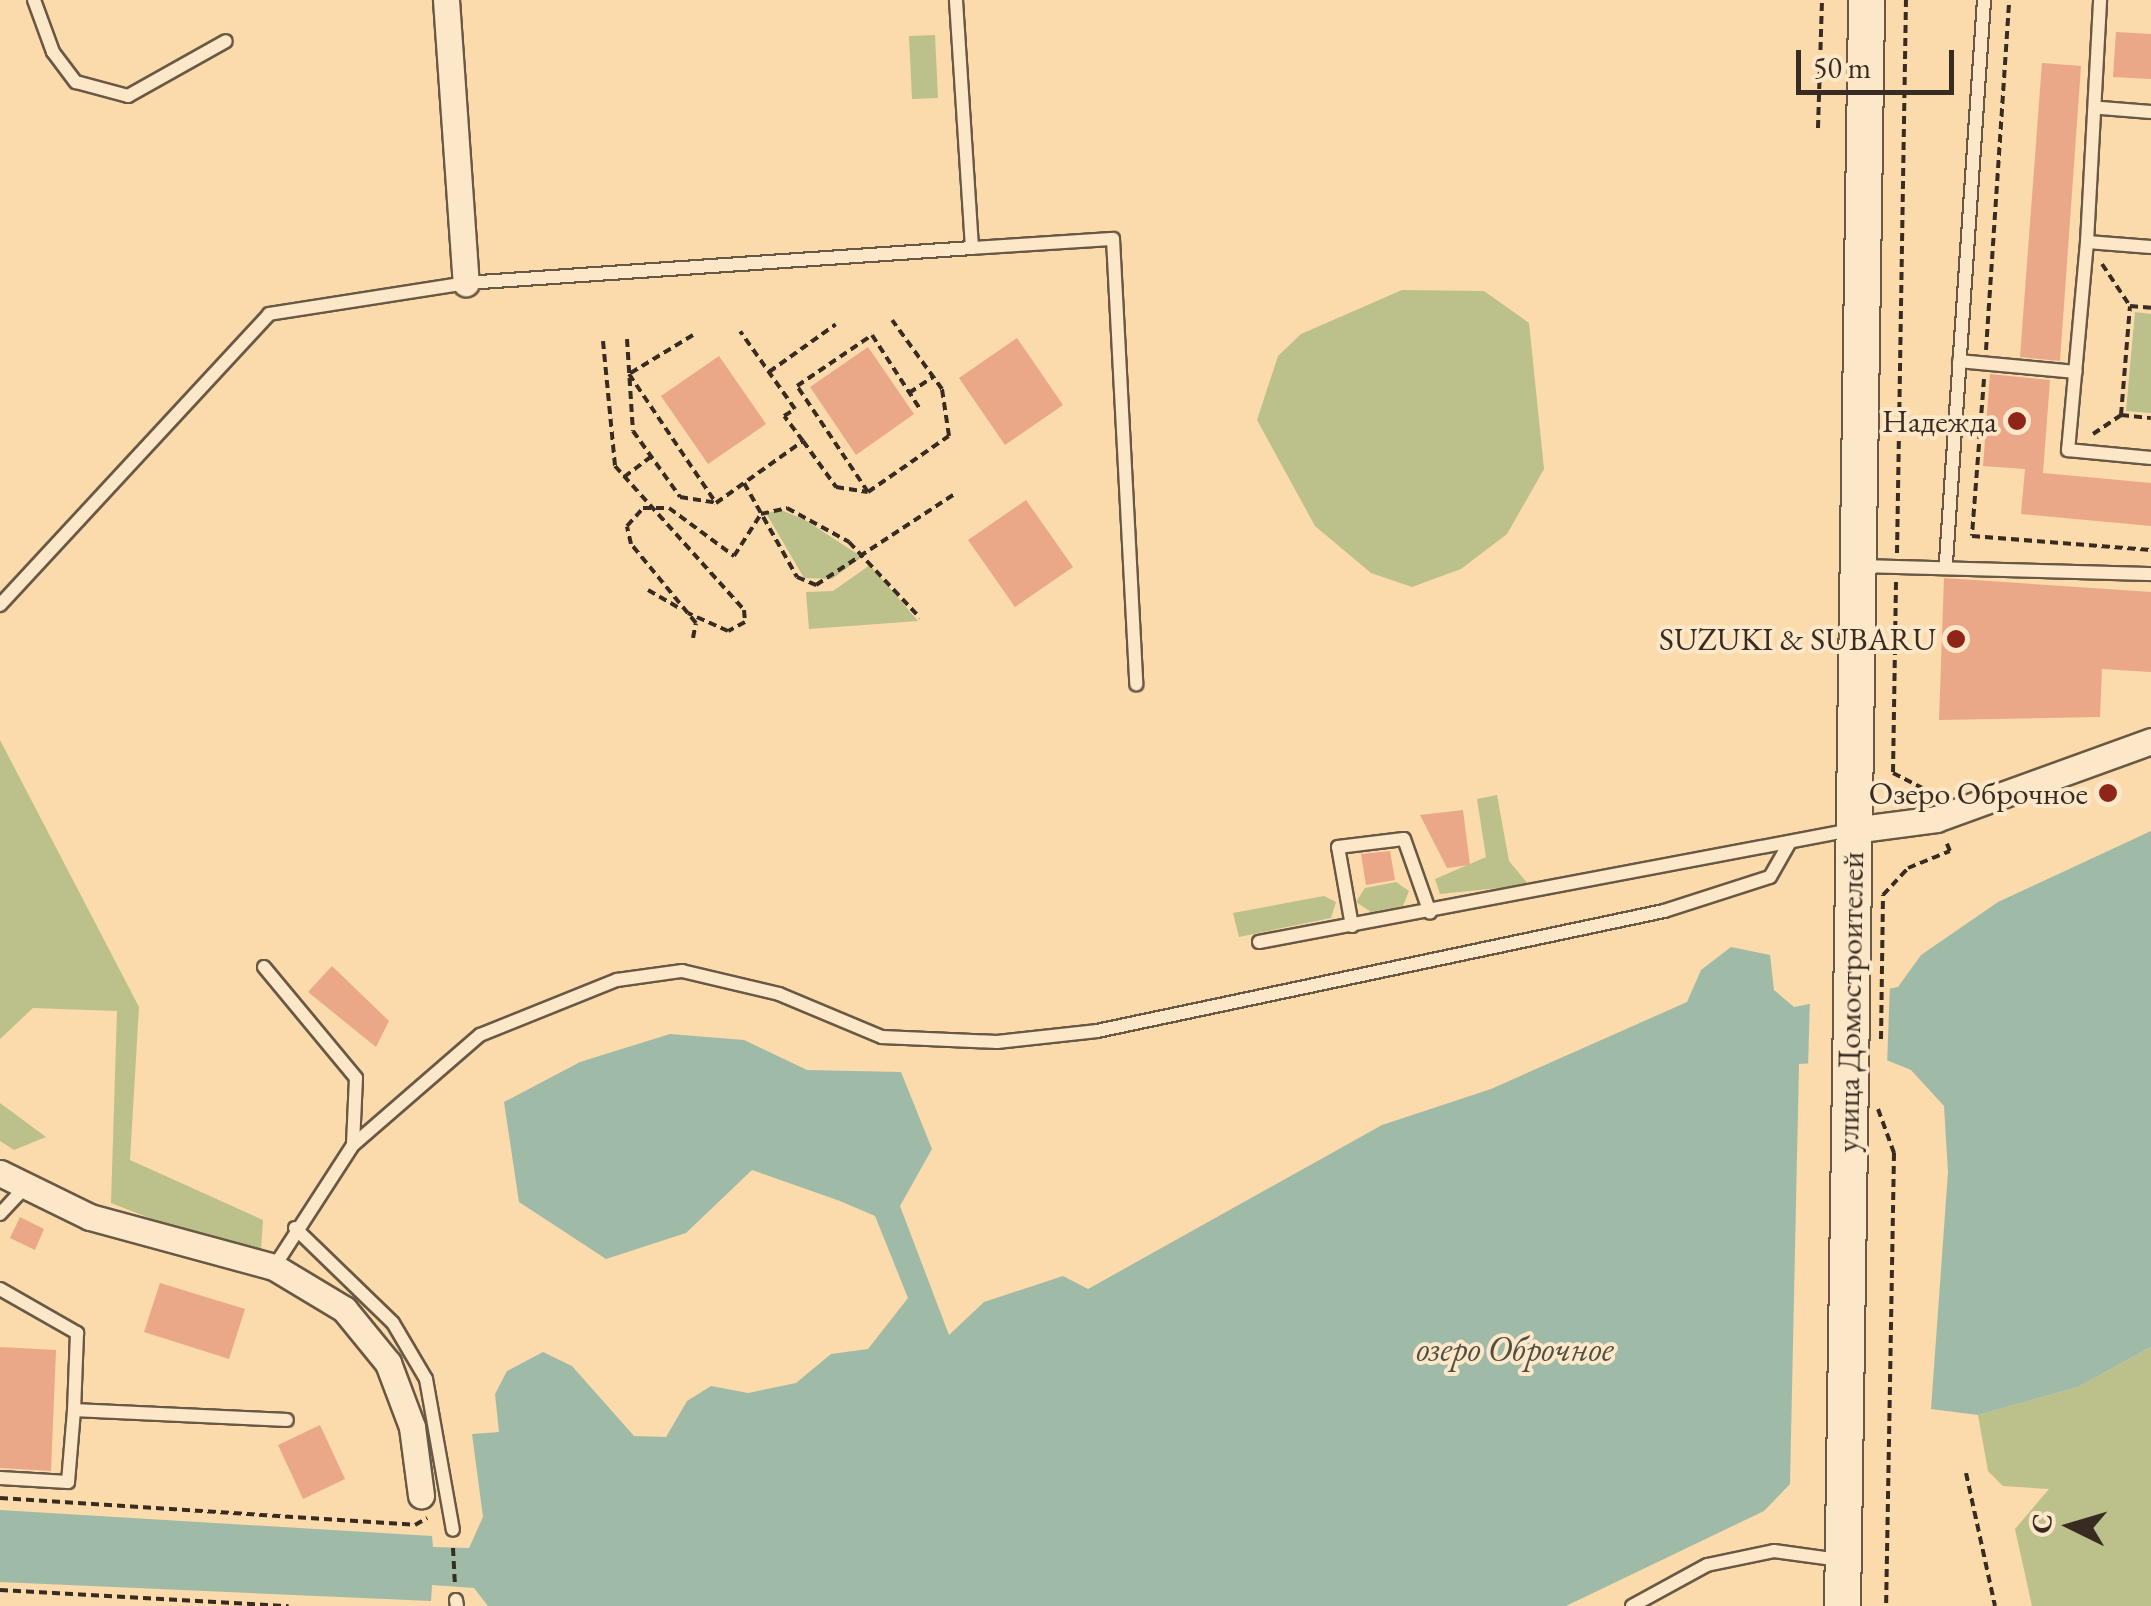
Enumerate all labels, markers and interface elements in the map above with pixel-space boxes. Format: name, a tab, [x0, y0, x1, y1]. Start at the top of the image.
scale bar	[1801, 30, 1958, 92]
text: 50 m	[1813, 48, 1871, 87]
place label: Надежда	[1882, 402, 1997, 440]
marker: Надежда	[2006, 410, 2028, 432]
place label: SUZUKI & SUBARU	[1659, 620, 1936, 658]
marker: SUZUKI & SUBARU	[1945, 628, 1967, 650]
place label: Озеро Оброчное	[1869, 774, 2088, 812]
marker: Озеро Оброчное	[2097, 782, 2119, 804]
street label: улица Домостроителей	[1828, 851, 1872, 1153]
water label: озеро Оброчное	[1416, 1328, 1614, 1370]
north arrow	[2021, 1476, 2121, 1576]
text: С	[2022, 1512, 2060, 1535]

